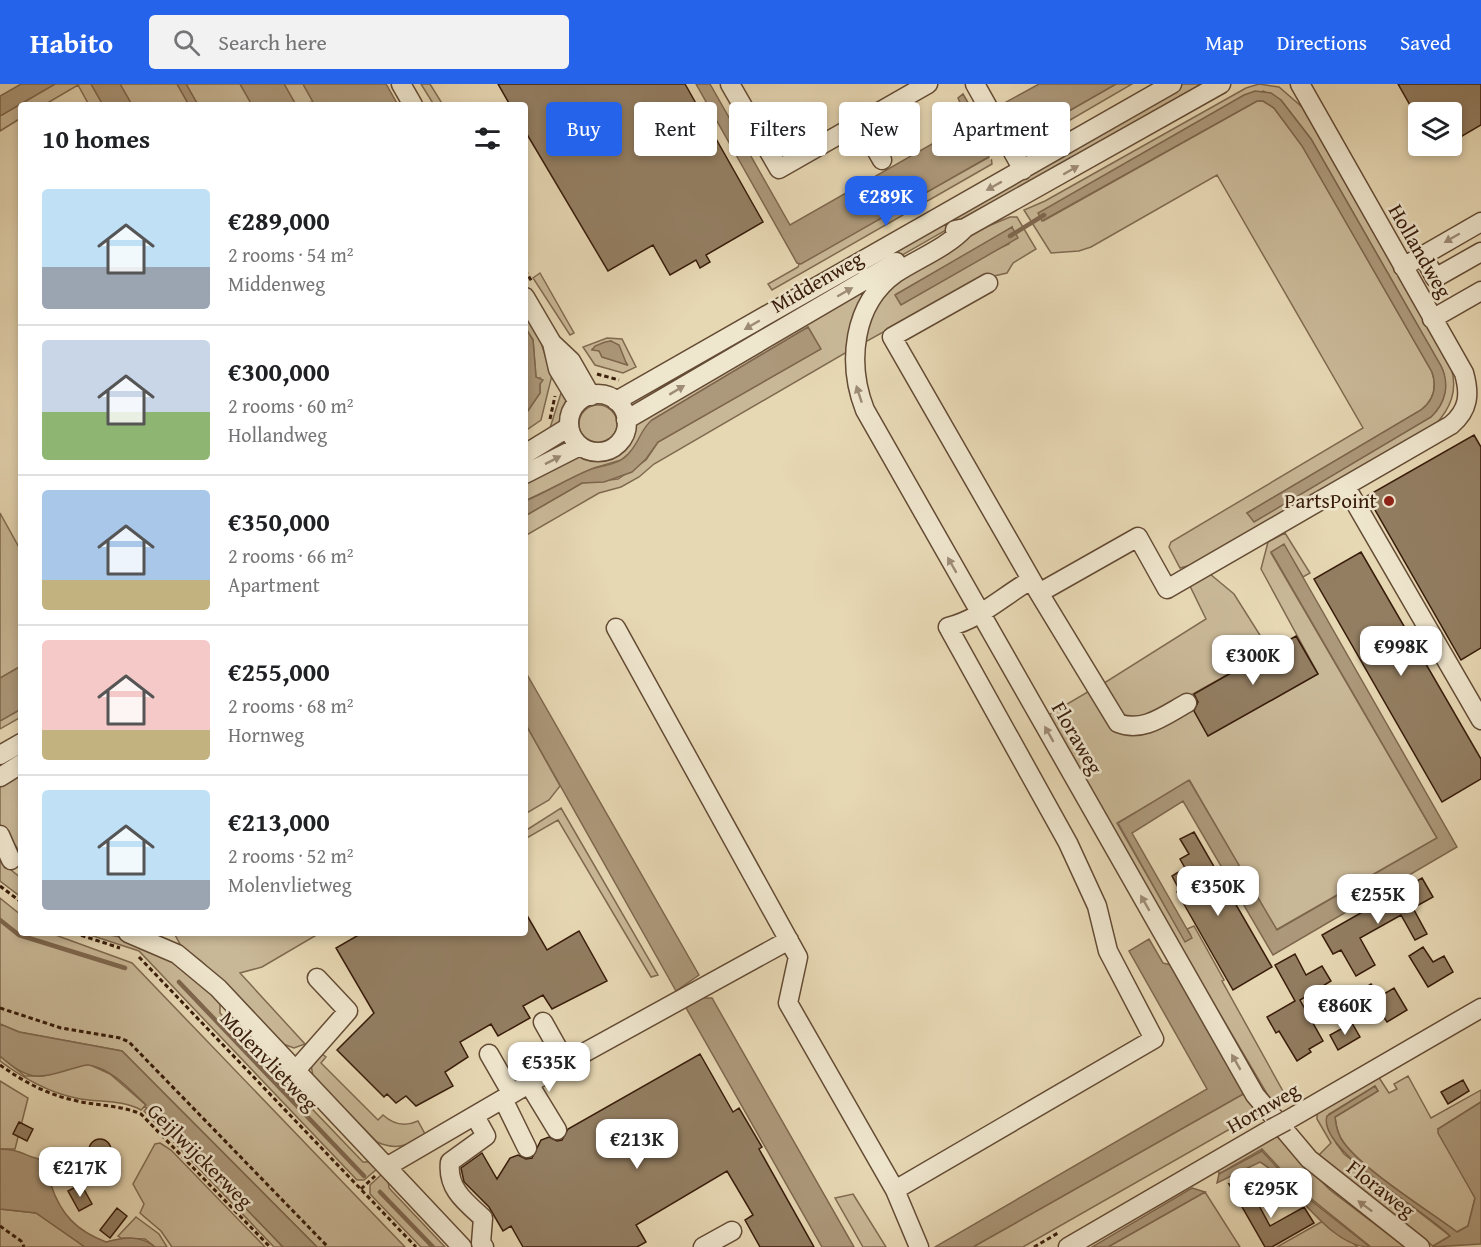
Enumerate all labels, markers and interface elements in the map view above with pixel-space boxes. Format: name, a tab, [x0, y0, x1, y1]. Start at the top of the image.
search box	[149, 15, 569, 69]
text: Habito	[30, 22, 113, 63]
icon: search	[170, 26, 203, 59]
text: Search here	[218, 26, 327, 58]
text: Map	[1205, 27, 1244, 58]
text: Directions	[1277, 27, 1367, 58]
text: Saved	[1400, 27, 1451, 58]
chip: Buy	[546, 102, 622, 156]
chip: Rent	[634, 102, 717, 156]
chip: Filters	[729, 102, 827, 156]
chip: New	[839, 102, 920, 156]
chip: Apartment	[932, 102, 1070, 156]
map controls	[1408, 102, 1462, 156]
button: layers	[1408, 102, 1462, 156]
text: 10 homes	[42, 119, 150, 158]
icon: filters	[471, 122, 504, 155]
one-way arrow	[1063, 164, 1079, 175]
pin: €289K	[844, 176, 928, 227]
text: €289K	[859, 181, 913, 210]
one-way arrow	[985, 181, 1002, 191]
street label: Hollandweg	[1381, 198, 1460, 304]
text: €289,000	[228, 201, 330, 240]
icon: home	[90, 213, 162, 285]
one-way arrow	[1444, 233, 1460, 244]
text: 2 rooms · 54 m²	[228, 240, 354, 269]
street label: Middenweg	[765, 242, 869, 320]
text: Middenweg	[228, 269, 325, 298]
one-way arrow	[837, 286, 853, 297]
one-way arrow	[743, 320, 760, 330]
text: €300,000	[228, 352, 330, 391]
icon: home	[90, 364, 162, 436]
one-way arrow	[669, 384, 685, 395]
one-way arrow	[854, 385, 863, 403]
text: 2 rooms · 60 m²	[228, 391, 354, 420]
text: Hollandweg	[228, 420, 327, 449]
one-way arrow	[544, 456, 561, 465]
place label: PartsPoint	[1284, 485, 1378, 516]
marker: PartsPoint	[1382, 494, 1396, 508]
text: €350,000	[228, 502, 330, 541]
icon: home	[90, 514, 162, 586]
text: 2 rooms · 66 m²	[228, 541, 354, 570]
one-way arrow	[947, 556, 957, 573]
text: Apartment	[228, 570, 320, 599]
pin: €998K	[1359, 626, 1443, 677]
text: €998K	[1374, 631, 1428, 660]
pin: €300K	[1211, 635, 1295, 686]
text: €300K	[1226, 640, 1280, 669]
text: €255,000	[228, 652, 330, 691]
icon: home	[90, 664, 162, 736]
text: 2 rooms · 68 m²	[228, 691, 354, 720]
street label: Floraweg	[1044, 695, 1111, 780]
text: Hornweg	[228, 720, 304, 749]
one-way arrow	[1044, 725, 1054, 742]
text: €213,000	[228, 802, 330, 841]
icon: home	[90, 814, 162, 886]
text: 2 rooms · 52 m²	[228, 841, 354, 870]
pin: €350K	[1176, 866, 1260, 917]
text: Molenvlietweg	[228, 870, 352, 899]
text: €350K	[1191, 871, 1245, 900]
pin: €255K	[1336, 874, 1420, 925]
text: €255K	[1351, 879, 1405, 908]
one-way arrow	[1141, 895, 1151, 912]
pin: €860K	[1303, 985, 1387, 1036]
text: €860K	[1318, 990, 1372, 1019]
street label: Molenvlietweg	[213, 1003, 326, 1118]
pin: €535K	[507, 1042, 591, 1093]
text: €535K	[522, 1047, 576, 1076]
one-way arrow	[1231, 1053, 1241, 1070]
street label: Hornweg	[1220, 1074, 1306, 1141]
street label: Geijlwijckerweg	[140, 1096, 261, 1216]
pin: €213K	[595, 1119, 679, 1170]
text: €213K	[610, 1124, 664, 1153]
pin: €217K	[38, 1147, 122, 1198]
text: €217K	[53, 1152, 107, 1181]
street label: Floraweg	[1340, 1152, 1423, 1226]
pin: €295K	[1229, 1168, 1313, 1219]
text: €295K	[1244, 1173, 1298, 1202]
one-way arrow	[1357, 1200, 1372, 1212]

